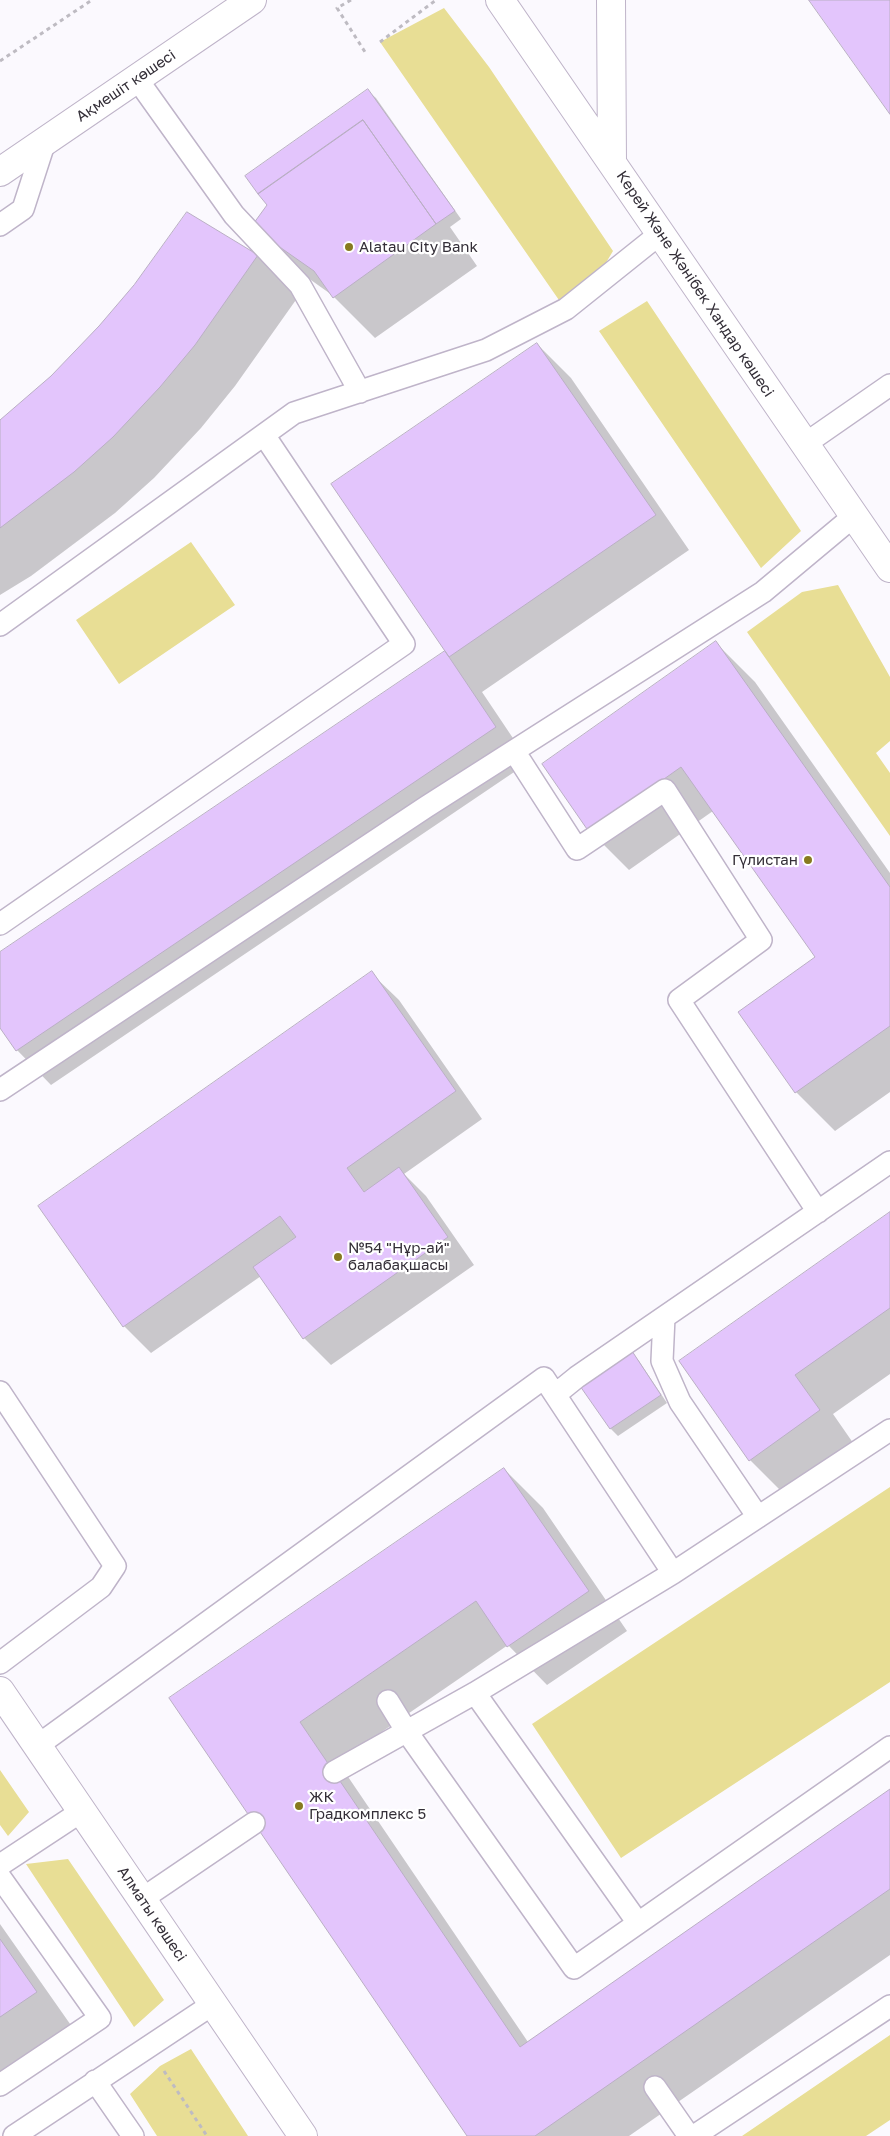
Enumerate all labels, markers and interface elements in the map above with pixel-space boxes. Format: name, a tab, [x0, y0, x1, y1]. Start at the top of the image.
street label: Ақмешіт көшесі	[73, 46, 179, 126]
street label: Керей Және Жәнібек Хандар көшесі	[612, 168, 778, 400]
place label: Alatau City Bank	[359, 238, 478, 256]
marker: Alatau City Bank	[343, 241, 355, 253]
place label: Гүлистан	[732, 851, 798, 869]
marker: Гүлистан	[802, 854, 814, 866]
place label: №54 "Нұр-ай" балабақшасы	[348, 1239, 450, 1274]
marker: №54 "Нұр-ай" балабақшасы	[332, 1251, 344, 1263]
place label: ЖК Градкомплекс 5	[309, 1788, 426, 1823]
marker: ЖК Градкомплекс 5	[293, 1800, 305, 1812]
street label: Алматы көшесі	[114, 1863, 190, 1965]

